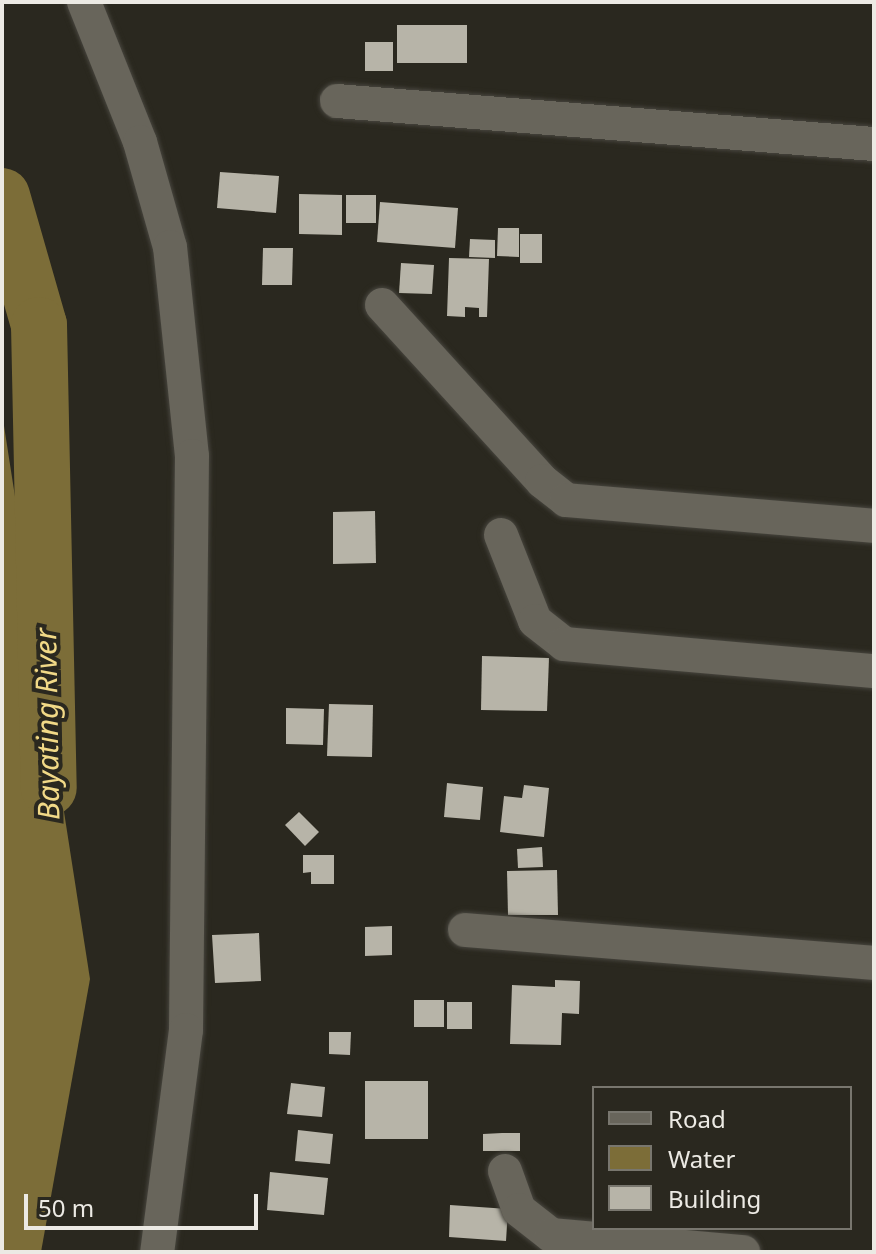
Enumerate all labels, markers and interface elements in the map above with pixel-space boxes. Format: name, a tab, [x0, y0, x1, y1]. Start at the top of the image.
water label: Bayating River	[27, 628, 67, 820]
legend	[592, 1086, 852, 1230]
text: Road	[668, 1102, 726, 1135]
text: Water	[668, 1142, 735, 1175]
scale bar	[28, 1178, 262, 1228]
text: Building	[668, 1182, 761, 1215]
text: 50 m	[38, 1191, 94, 1224]

